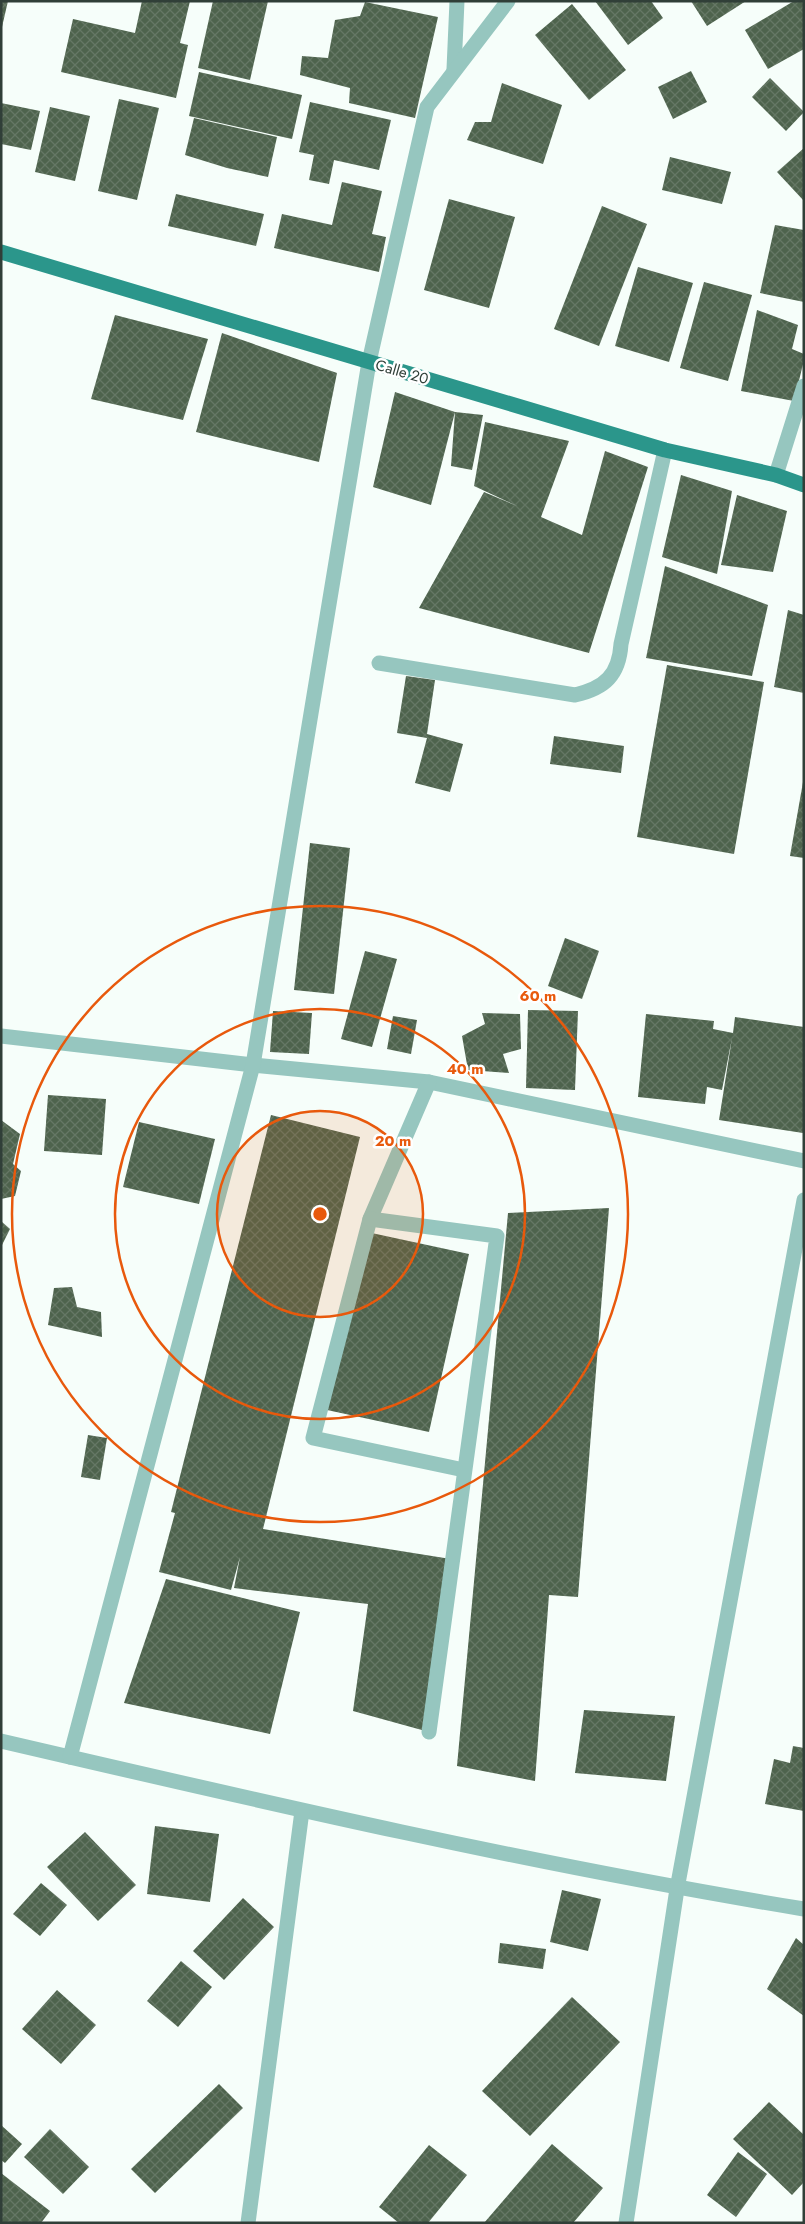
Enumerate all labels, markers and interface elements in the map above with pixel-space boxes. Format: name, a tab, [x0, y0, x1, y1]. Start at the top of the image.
street label: Calle 20	[373, 354, 431, 390]
text: 60 m	[520, 985, 556, 1007]
text: 40 m	[446, 1058, 484, 1080]
text: 20 m	[375, 1130, 411, 1152]
centre of rings	[311, 1205, 329, 1223]

